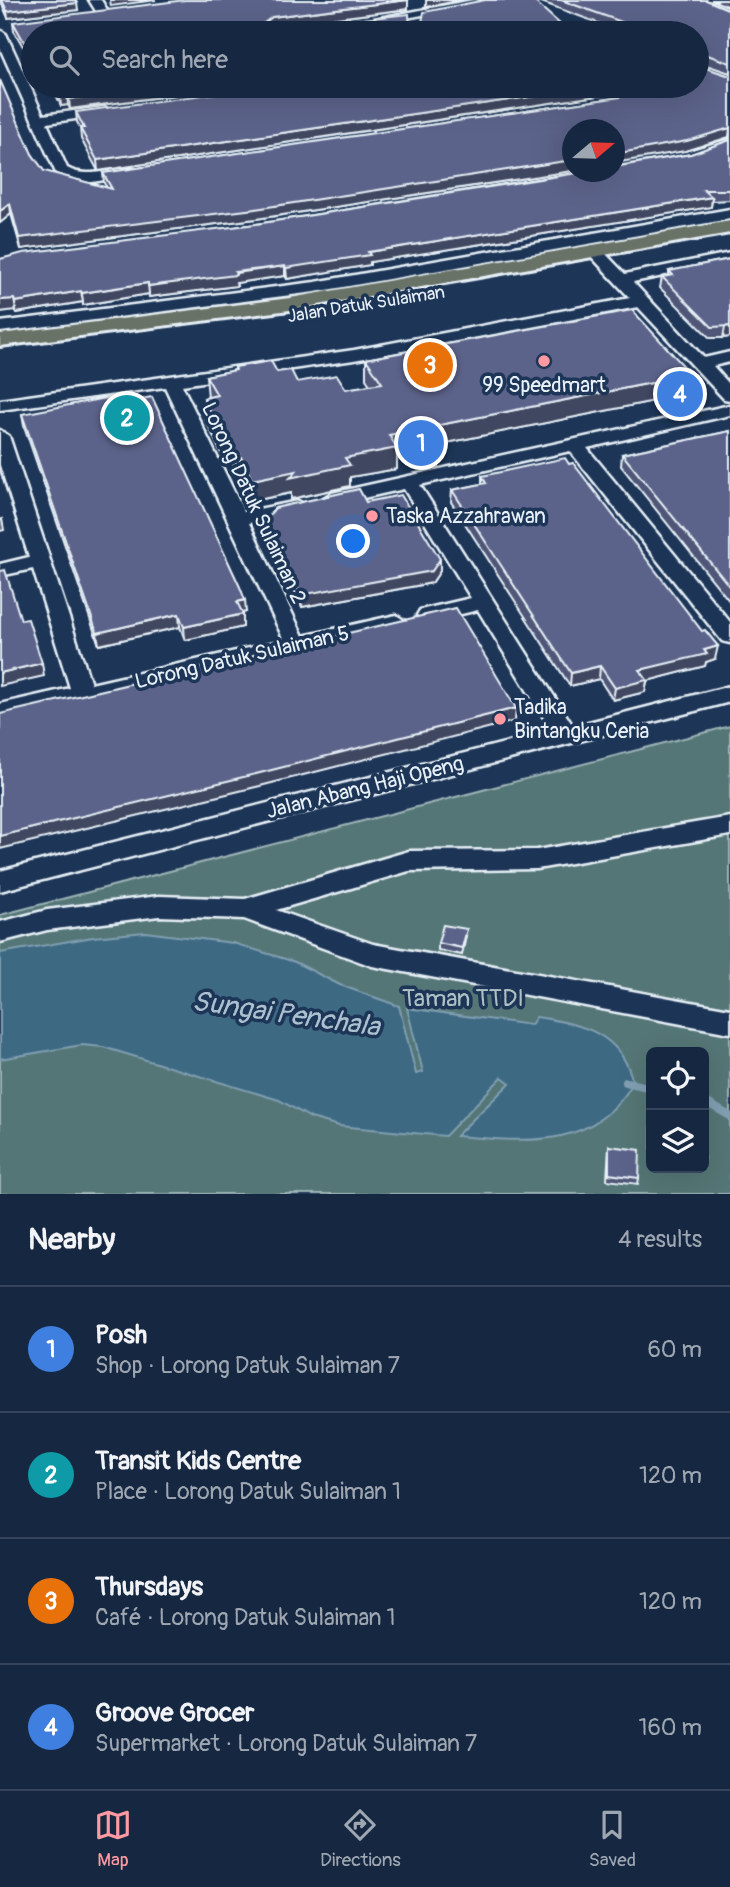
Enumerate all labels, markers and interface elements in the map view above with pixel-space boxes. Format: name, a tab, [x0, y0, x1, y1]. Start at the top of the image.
search box	[21, 21, 709, 98]
icon: search	[45, 41, 83, 79]
text: Search here	[101, 44, 228, 76]
north arrow	[562, 119, 625, 182]
street label: Jalan Datuk Sulaiman	[286, 281, 446, 328]
pin: 3	[407, 339, 453, 391]
marker: 99 Speedmart	[536, 353, 552, 369]
pin: 4	[657, 368, 703, 420]
place label: 99 Speedmart	[482, 372, 606, 399]
pin: 2	[104, 392, 150, 444]
street label: Lorong Datuk Sulaiman 2	[195, 398, 312, 608]
pin: 1	[398, 417, 444, 469]
place label: Taska Azzahrawan	[386, 503, 546, 530]
marker: Taska Azzahrawan	[364, 508, 380, 524]
your location	[336, 524, 370, 558]
street label: Lorong Datuk Sulaiman 5	[132, 620, 352, 695]
place label: Tadika Bintangku Ceria	[514, 694, 649, 745]
marker: Tadika Bintangku Ceria	[492, 711, 508, 727]
street label: Jalan Abang Haji Openg	[264, 750, 467, 825]
water label: Sungai Penchala	[190, 984, 384, 1045]
park label: Taman TTDI	[402, 984, 524, 1013]
map controls	[646, 1047, 709, 1173]
button: locate	[646, 1047, 709, 1110]
button: layers	[646, 1110, 709, 1173]
text: Nearby	[28, 1221, 115, 1258]
text: 4 results	[618, 1225, 702, 1254]
text: Posh	[95, 1319, 147, 1351]
text: 1	[47, 1335, 56, 1364]
text: 60 m	[647, 1335, 702, 1364]
text: Shop · Lorong Datuk Sulaiman 7	[95, 1351, 400, 1380]
text: Transit Kids Centre	[95, 1445, 301, 1477]
text: 2	[45, 1461, 57, 1490]
text: 120 m	[639, 1461, 702, 1490]
text: Place · Lorong Datuk Sulaiman 1	[95, 1477, 401, 1506]
text: Thursdays	[95, 1571, 203, 1603]
text: 3	[45, 1587, 57, 1616]
text: 120 m	[639, 1587, 702, 1616]
text: Café · Lorong Datuk Sulaiman 1	[95, 1603, 396, 1632]
text: Groove Grocer	[95, 1697, 254, 1729]
text: 4	[44, 1713, 58, 1742]
text: 160 m	[638, 1713, 702, 1742]
text: Supermarket · Lorong Datuk Sulaiman 7	[95, 1729, 477, 1758]
tab: Map	[94, 1806, 132, 1872]
tab: Directions	[320, 1806, 401, 1872]
tab: Saved	[589, 1806, 636, 1872]

